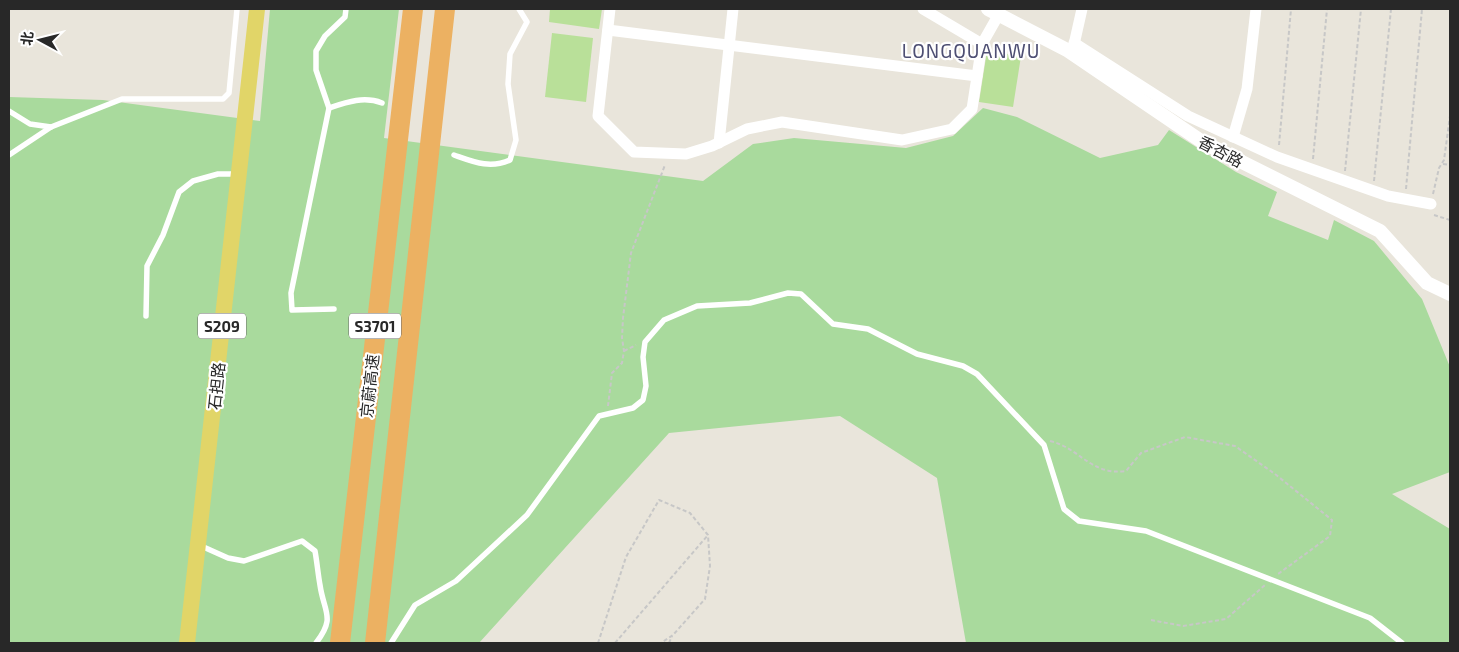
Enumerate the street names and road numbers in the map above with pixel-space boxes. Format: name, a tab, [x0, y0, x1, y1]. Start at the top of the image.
street label: 香杏路	[1195, 131, 1247, 171]
road number: S209	[198, 314, 246, 338]
road number: S3701	[349, 314, 401, 338]
street label: 京蔚高速	[356, 353, 382, 419]
street label: 石担路	[204, 361, 228, 411]

